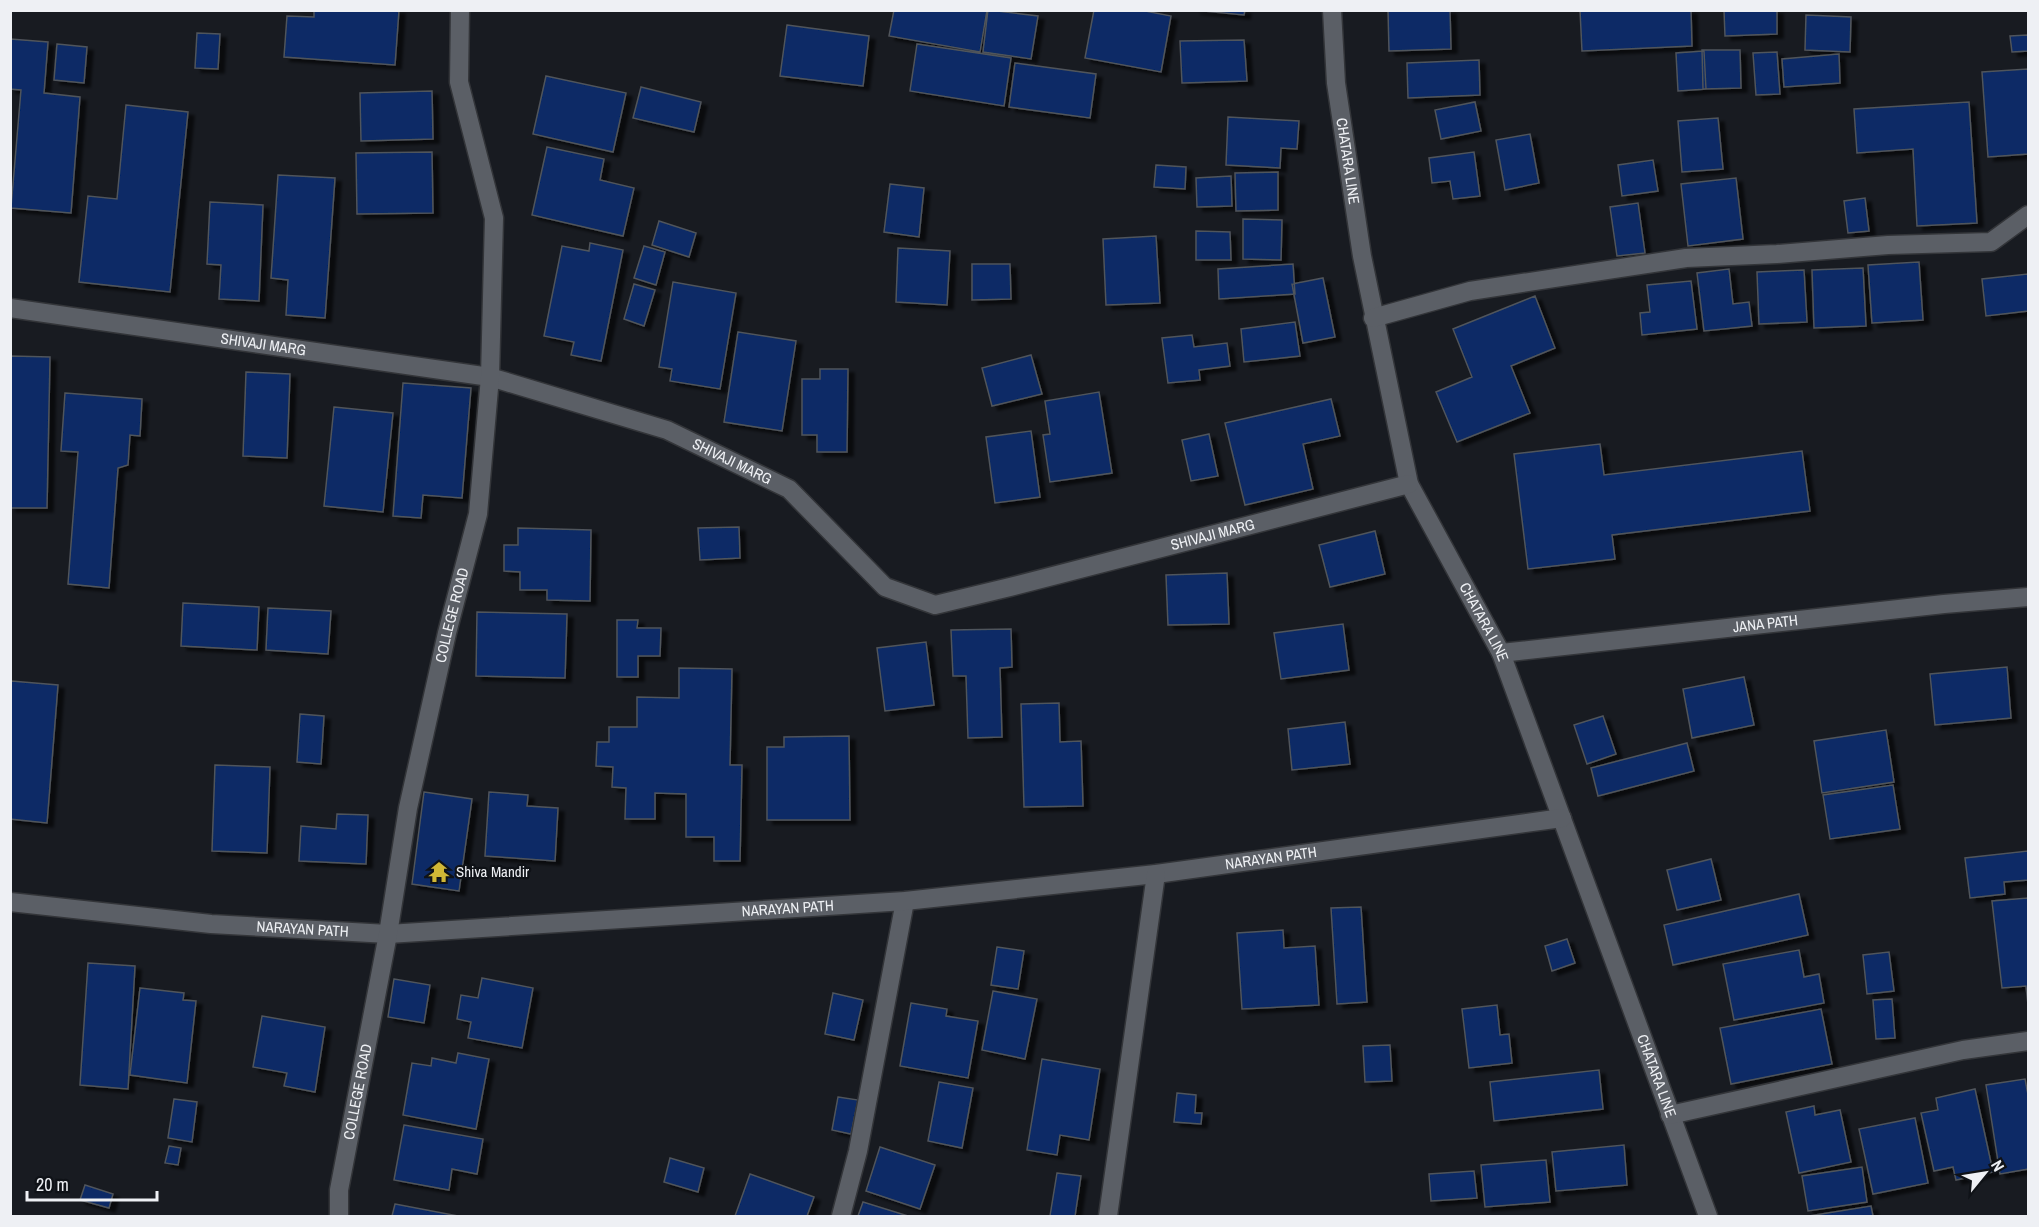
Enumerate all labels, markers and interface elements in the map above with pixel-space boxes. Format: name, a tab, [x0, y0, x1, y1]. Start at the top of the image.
street label: CHATARA LINE	[1331, 116, 1365, 206]
street label: SHIVAJI MARG	[219, 327, 308, 360]
street label: SHIVAJI MARG	[689, 433, 776, 489]
street label: SHIVAJI MARG	[1168, 513, 1257, 555]
street label: COLLEGE ROAD	[430, 565, 474, 665]
street label: CHATARA LINE	[1455, 578, 1514, 664]
street label: JANA PATH	[1732, 609, 1799, 637]
street label: NARAYAN PATH	[1224, 841, 1318, 874]
temple icon: Shiva Mandir	[427, 860, 451, 884]
place label: Shiva Mandir	[456, 861, 529, 882]
street label: NARAYAN PATH	[741, 895, 834, 921]
street label: NARAYAN PATH	[256, 916, 349, 942]
street label: CHATARA LINE	[1632, 1031, 1682, 1120]
street label: COLLEGE ROAD	[338, 1042, 377, 1141]
north arrow	[1955, 1143, 2015, 1203]
text: N	[1986, 1156, 2010, 1175]
scale bar	[27, 1164, 158, 1202]
text: 20 m	[36, 1172, 69, 1197]

